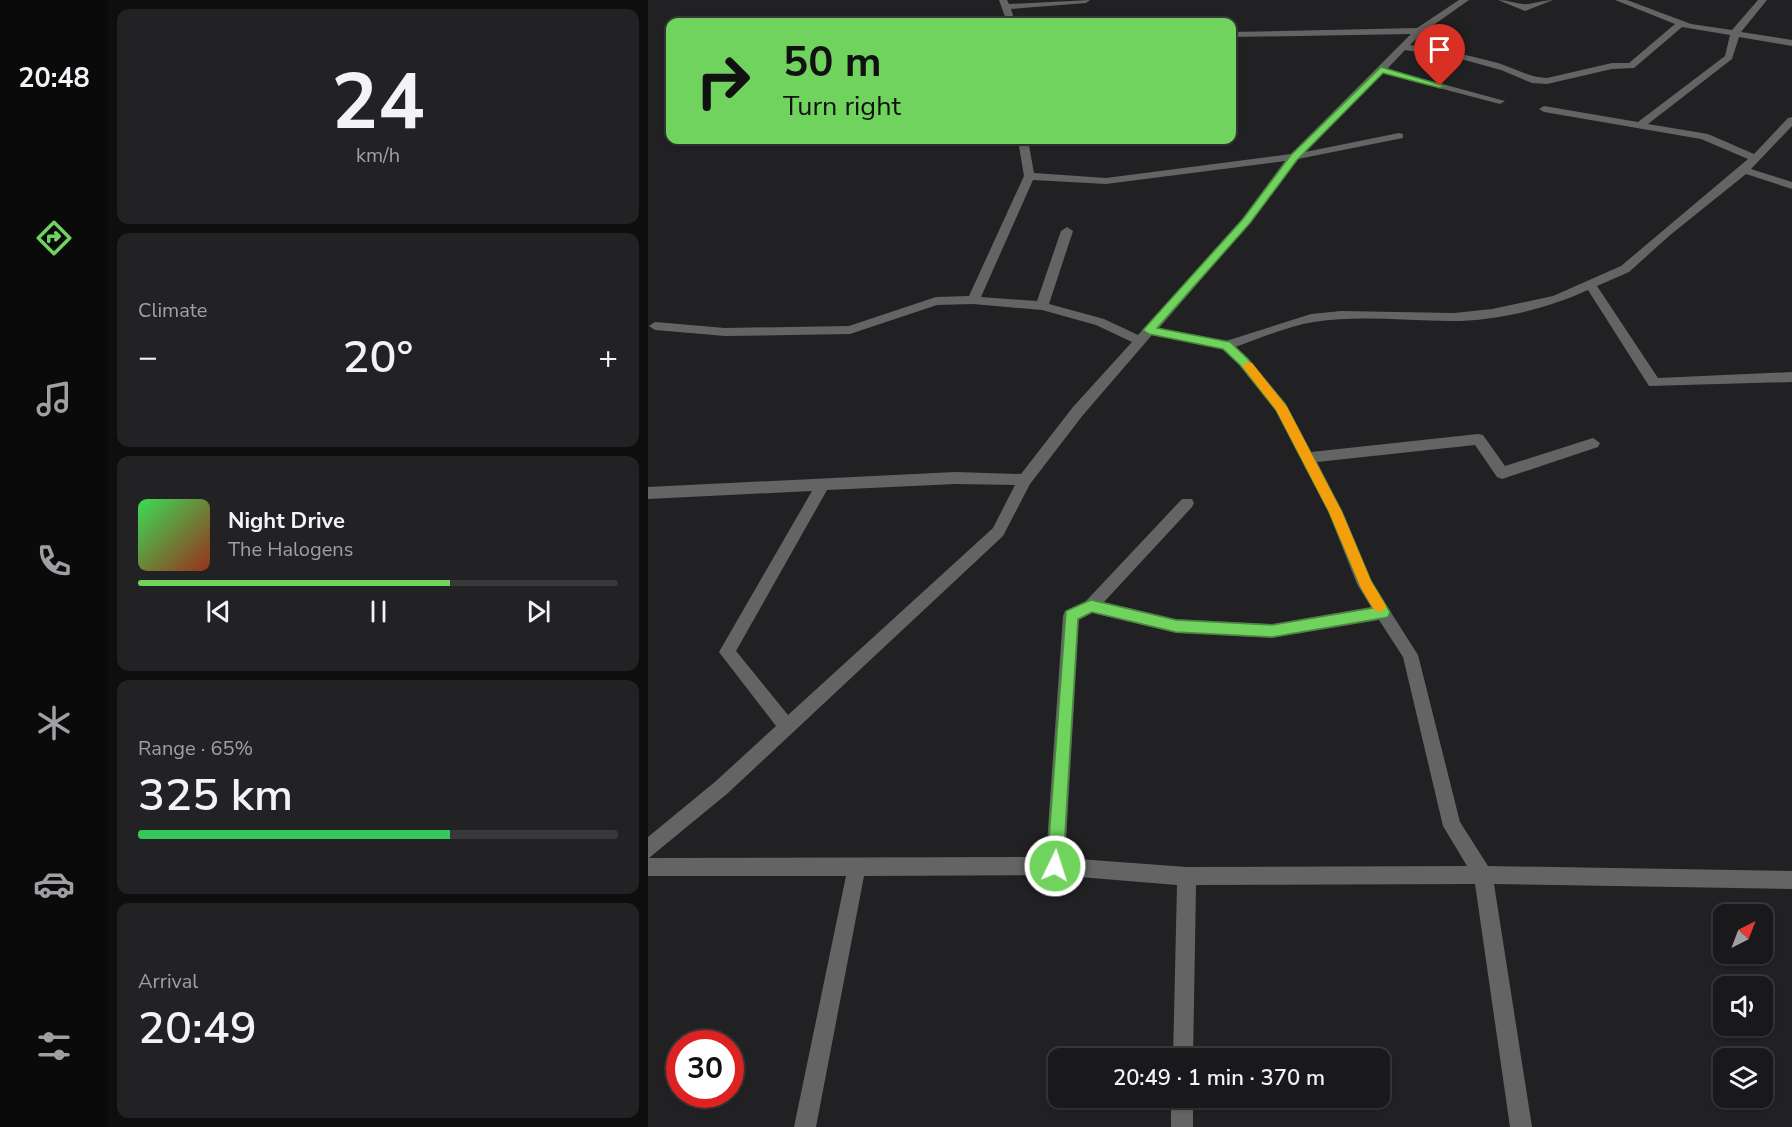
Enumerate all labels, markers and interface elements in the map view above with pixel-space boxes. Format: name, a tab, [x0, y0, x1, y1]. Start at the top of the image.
pin	[1414, 24, 1465, 86]
icon: arrive	[1423, 33, 1456, 66]
text: 50 m	[783, 34, 882, 91]
icon: right	[684, 42, 762, 120]
text: 24	[331, 49, 425, 156]
text: 20:48	[18, 60, 90, 97]
text: Turn right	[783, 88, 901, 125]
text: km/h	[356, 142, 400, 169]
icon: directions	[33, 217, 75, 259]
text: Climate	[138, 297, 207, 324]
text: 20°	[343, 327, 413, 388]
text: −	[138, 335, 158, 380]
text: +	[598, 335, 618, 380]
icon: music	[33, 378, 75, 420]
text: Night Drive	[228, 506, 345, 536]
text: The Halogens	[228, 536, 353, 563]
icon: phone	[33, 540, 75, 582]
icon: previous	[202, 595, 235, 628]
icon: pause	[362, 595, 395, 628]
icon: next	[522, 595, 555, 628]
icon: climate	[33, 702, 75, 744]
text: Range · 65%	[138, 735, 253, 762]
text: 325 km	[138, 765, 293, 826]
position arrow	[1023, 834, 1087, 898]
icon: car	[33, 863, 75, 905]
north arrow	[1713, 904, 1773, 964]
map controls	[1713, 904, 1773, 1108]
text: Arrival	[138, 968, 198, 995]
button: sound	[1713, 976, 1773, 1036]
text: 20:49	[138, 998, 257, 1059]
icon: filters	[33, 1025, 75, 1067]
speed limit sign: 30	[666, 1030, 744, 1108]
button: layers	[1713, 1048, 1773, 1108]
text: 20:49 · 1 min · 370 m	[1113, 1063, 1325, 1093]

